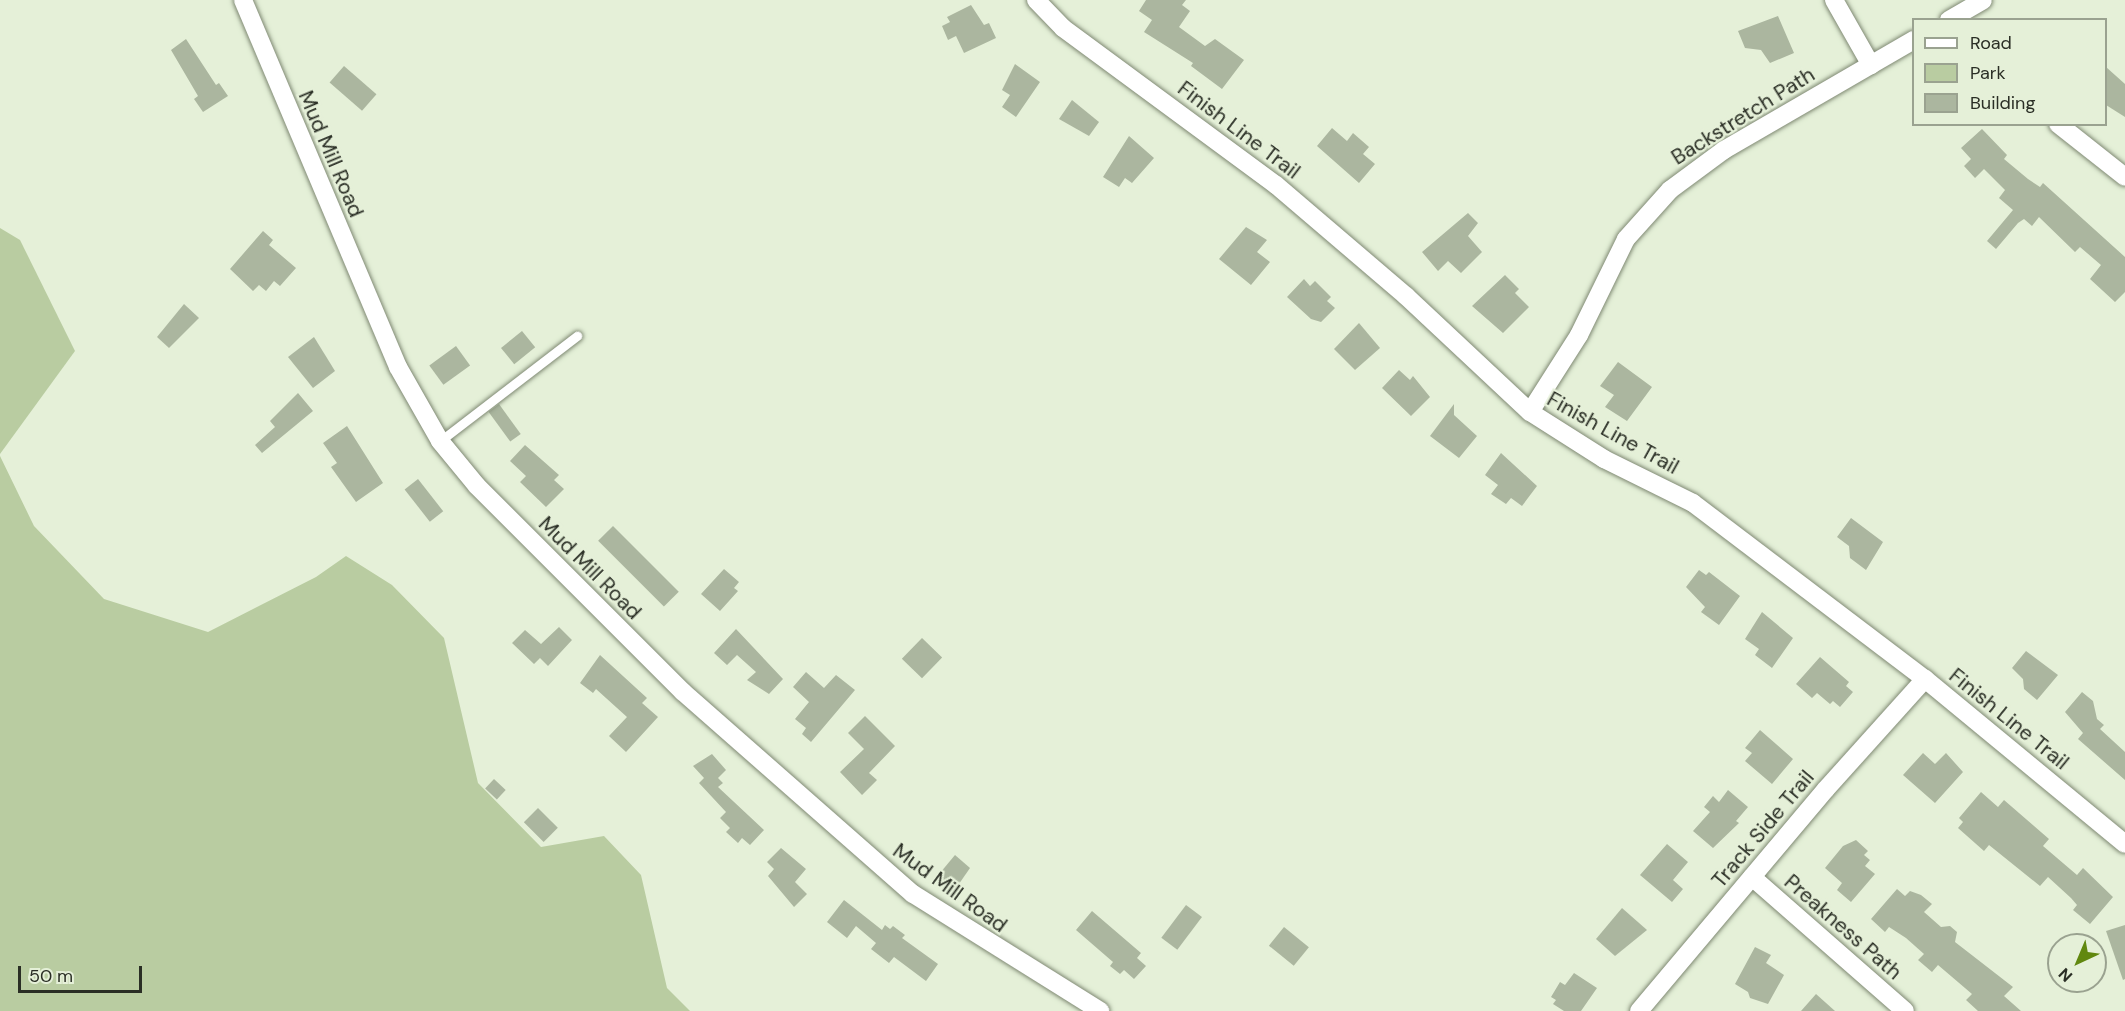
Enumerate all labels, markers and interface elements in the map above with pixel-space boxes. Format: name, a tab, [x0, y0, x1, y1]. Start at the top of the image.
legend	[1912, 18, 2107, 126]
text: Road	[1970, 31, 2012, 55]
text: Park	[1970, 61, 2006, 85]
street label: Backstretch Path	[1667, 62, 1819, 170]
street label: Finish Line Trail	[1173, 76, 1305, 184]
street label: Mud Mill Road	[293, 87, 369, 221]
text: Building	[1970, 91, 2035, 115]
street label: Finish Line Trail	[1543, 386, 1683, 480]
street label: Mud Mill Road	[533, 511, 647, 625]
street label: Finish Line Trail	[1944, 663, 2074, 775]
street label: Track Side Trail	[1707, 765, 1819, 893]
street label: Mud Mill Road	[888, 838, 1012, 938]
street label: Preakness Path	[1779, 869, 1907, 985]
north arrow	[2047, 933, 2107, 993]
scale bar	[21, 954, 146, 992]
text: N	[2054, 963, 2077, 986]
text: 50 m	[29, 964, 73, 988]

